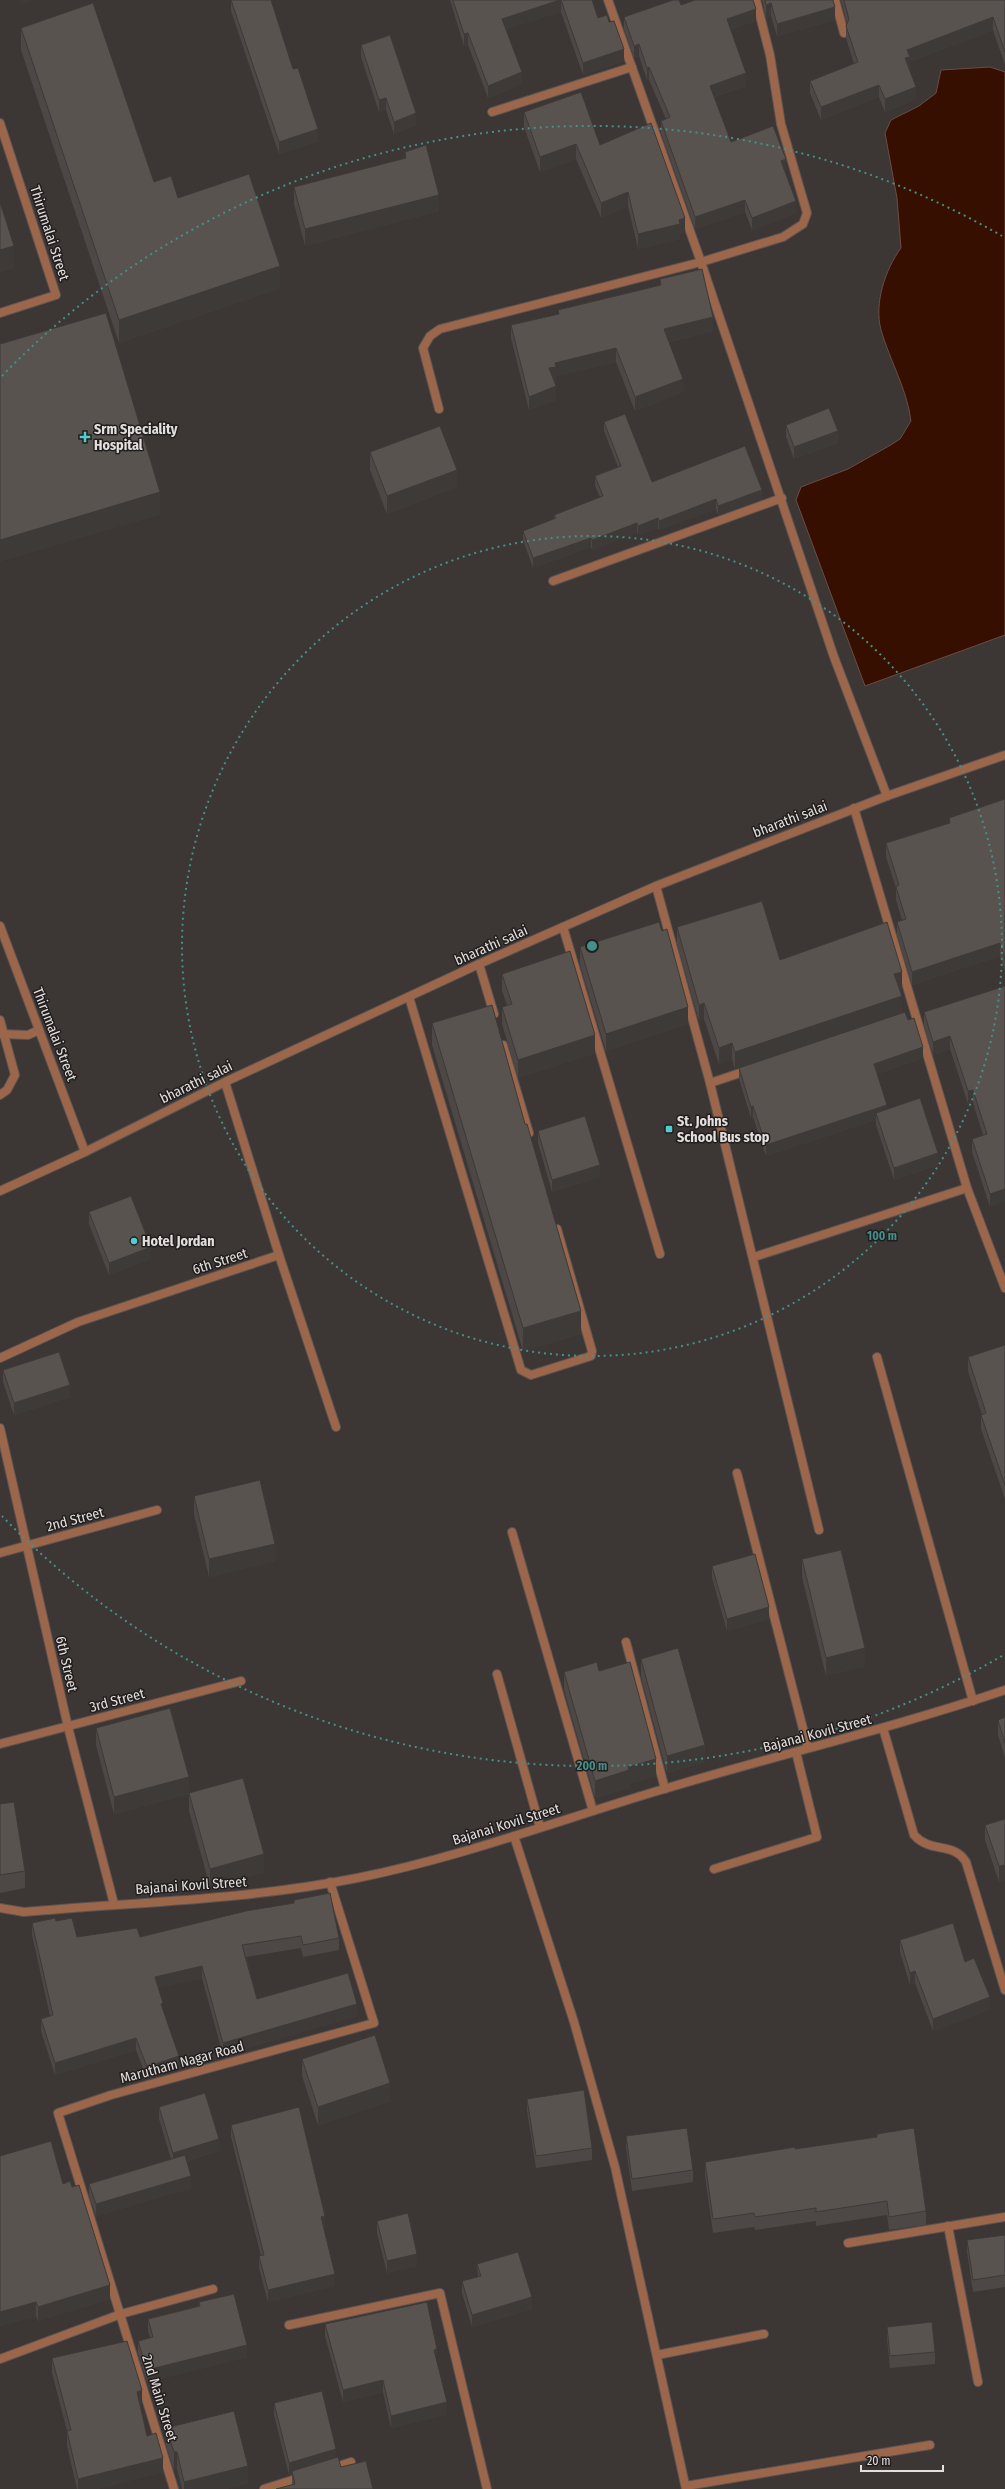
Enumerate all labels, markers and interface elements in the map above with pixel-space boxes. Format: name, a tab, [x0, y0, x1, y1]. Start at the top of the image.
street label: Thirumalai Street	[26, 184, 73, 283]
place label: Srm Speciality Hospital	[94, 421, 178, 454]
marker: Srm Speciality Hospital	[79, 431, 91, 443]
street label: bharathi salai	[751, 797, 830, 841]
street label: bharathi salai	[452, 922, 530, 969]
centre of rings	[585, 939, 599, 953]
street label: Thirumalai Street	[29, 985, 80, 1084]
street label: bharathi salai	[157, 1058, 235, 1107]
place label: St. Johns School Bus stop	[677, 1113, 770, 1146]
marker: St. Johns School Bus stop	[664, 1124, 674, 1134]
text: 100 m	[867, 1229, 897, 1243]
place label: Hotel Jordan	[142, 1233, 215, 1250]
marker: Hotel Jordan	[129, 1236, 139, 1246]
street label: 6th Street	[191, 1245, 250, 1278]
street label: 2nd Street	[45, 1504, 106, 1535]
street label: 6th Street	[52, 1635, 81, 1694]
street label: 3rd Street	[88, 1685, 147, 1716]
street label: Bajanai Kovil Street	[761, 1711, 874, 1756]
text: 200 m	[576, 1759, 607, 1773]
street label: Bajanai Kovil Street	[450, 1800, 562, 1849]
street label: Bajanai Kovil Street	[135, 1873, 248, 1898]
street label: Marutham Nagar Road	[118, 2038, 246, 2087]
street label: 2nd Main Street	[138, 2353, 181, 2444]
scale bar	[861, 2447, 943, 2473]
text: 20 m	[867, 2454, 891, 2468]

